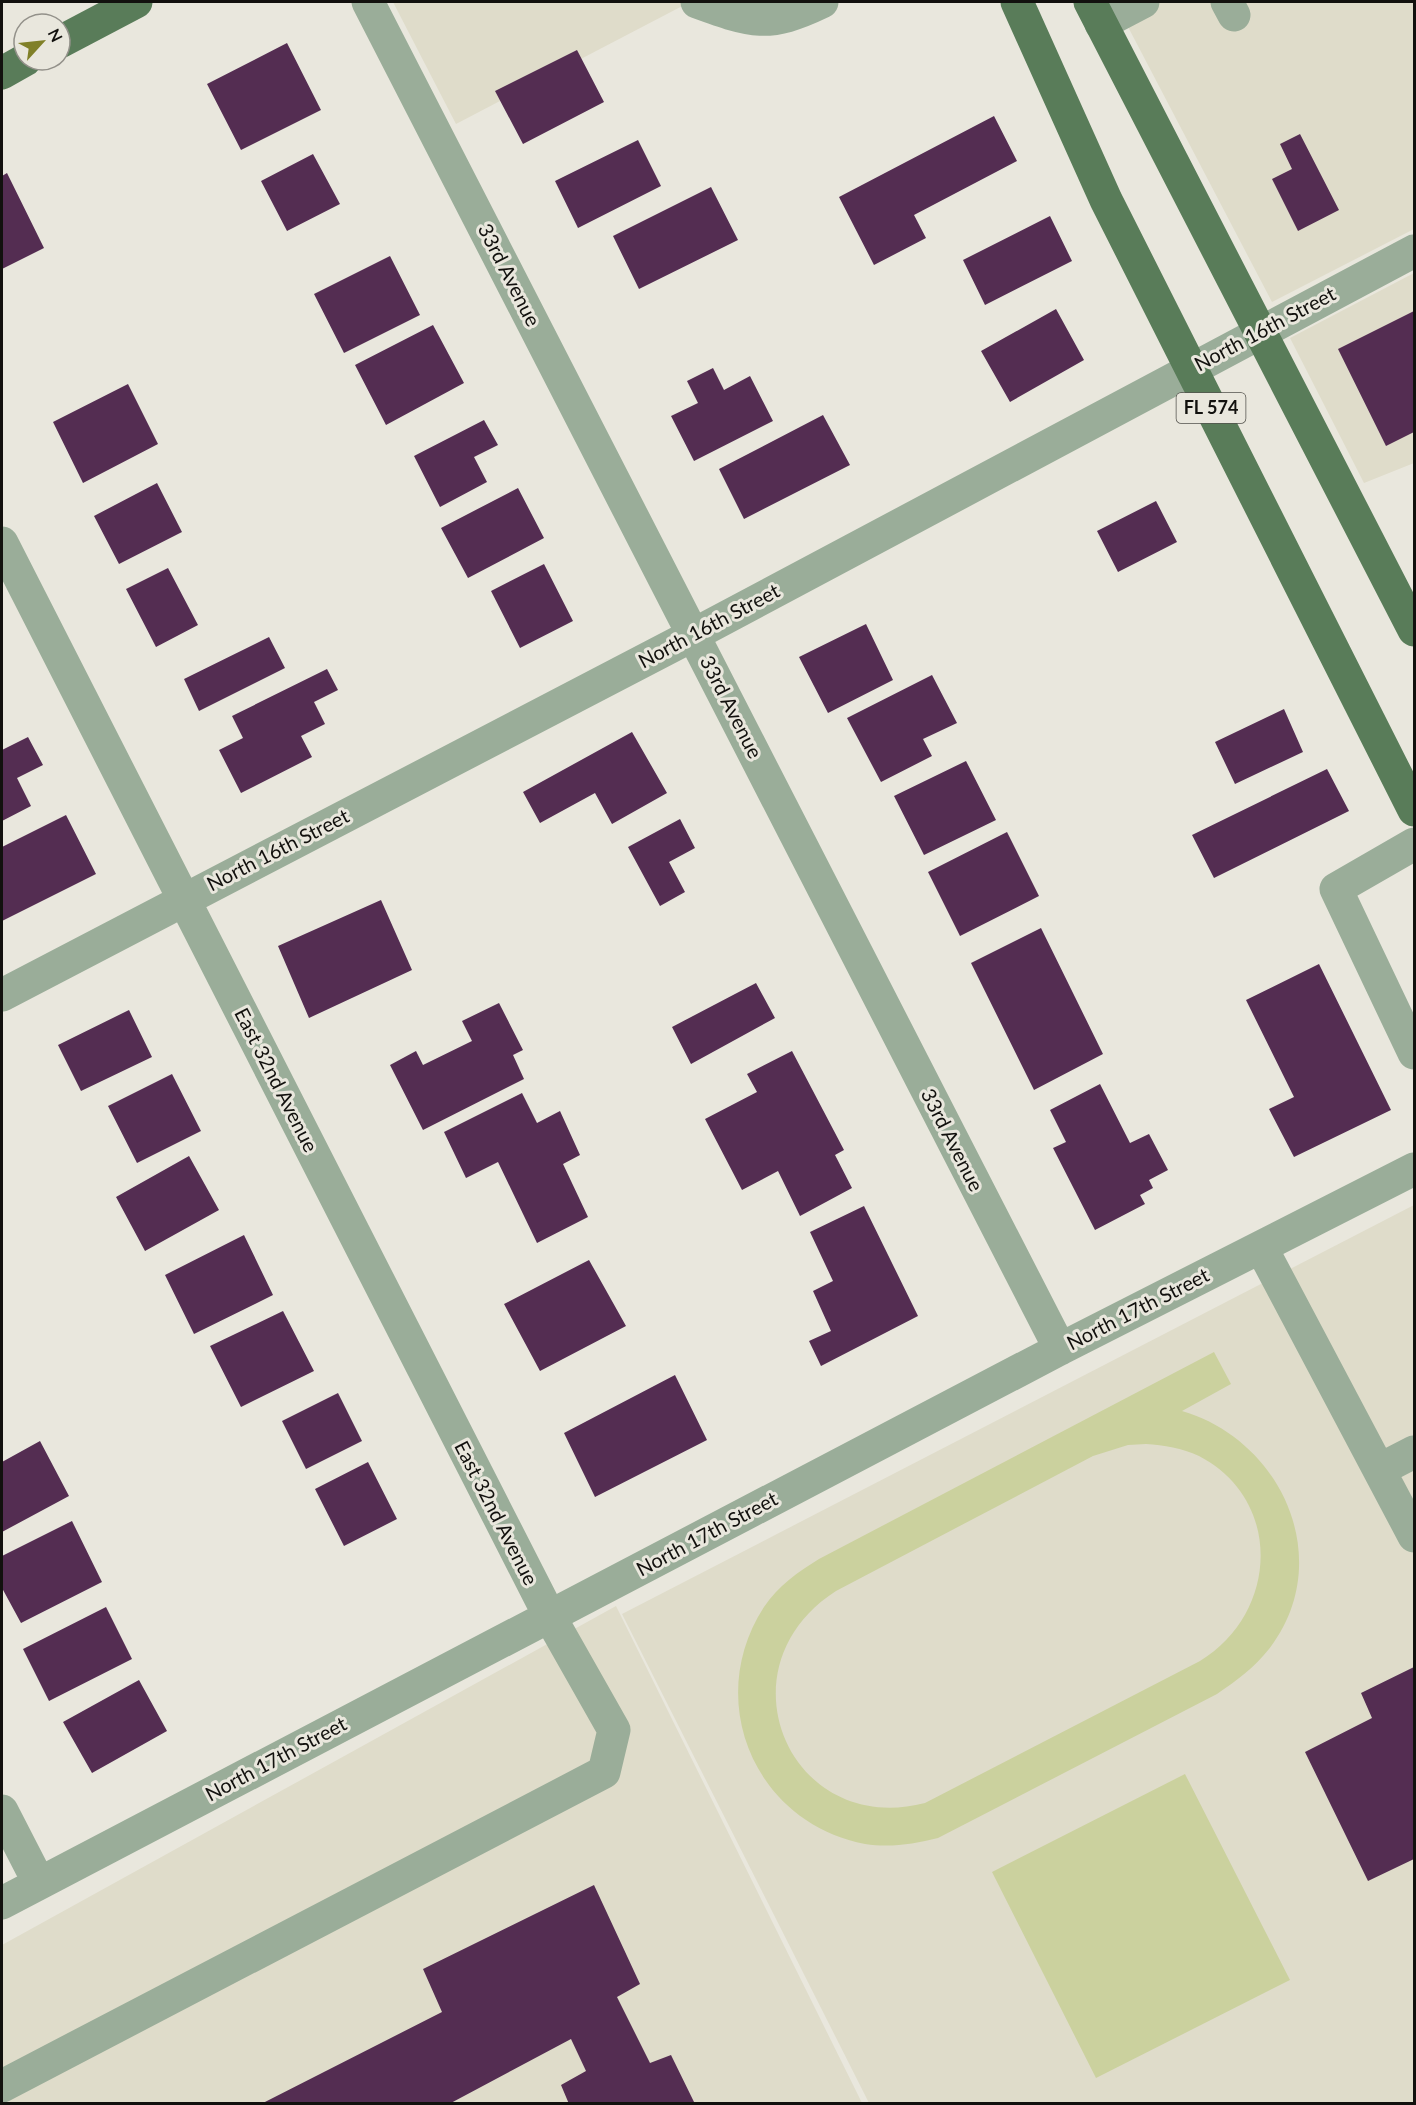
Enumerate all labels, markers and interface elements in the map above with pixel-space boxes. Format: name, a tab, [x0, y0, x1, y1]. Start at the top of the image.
north arrow	[12, 12, 72, 72]
text: N	[45, 25, 67, 45]
street label: 33rd Avenue	[474, 219, 546, 330]
street label: North 16th Street	[1190, 281, 1339, 375]
road number: FL 574	[1176, 393, 1246, 423]
street label: North 16th Street	[634, 578, 783, 672]
street label: 33rd Avenue	[696, 651, 768, 762]
street label: North 16th Street	[202, 803, 353, 895]
street label: East 32nd Avenue	[230, 1003, 324, 1156]
street label: 33rd Avenue	[917, 1084, 989, 1195]
street label: North 17th Street	[1062, 1262, 1213, 1354]
street label: East 32nd Avenue	[450, 1436, 544, 1589]
street label: North 17th Street	[632, 1486, 781, 1580]
street label: North 17th Street	[201, 1711, 350, 1805]

